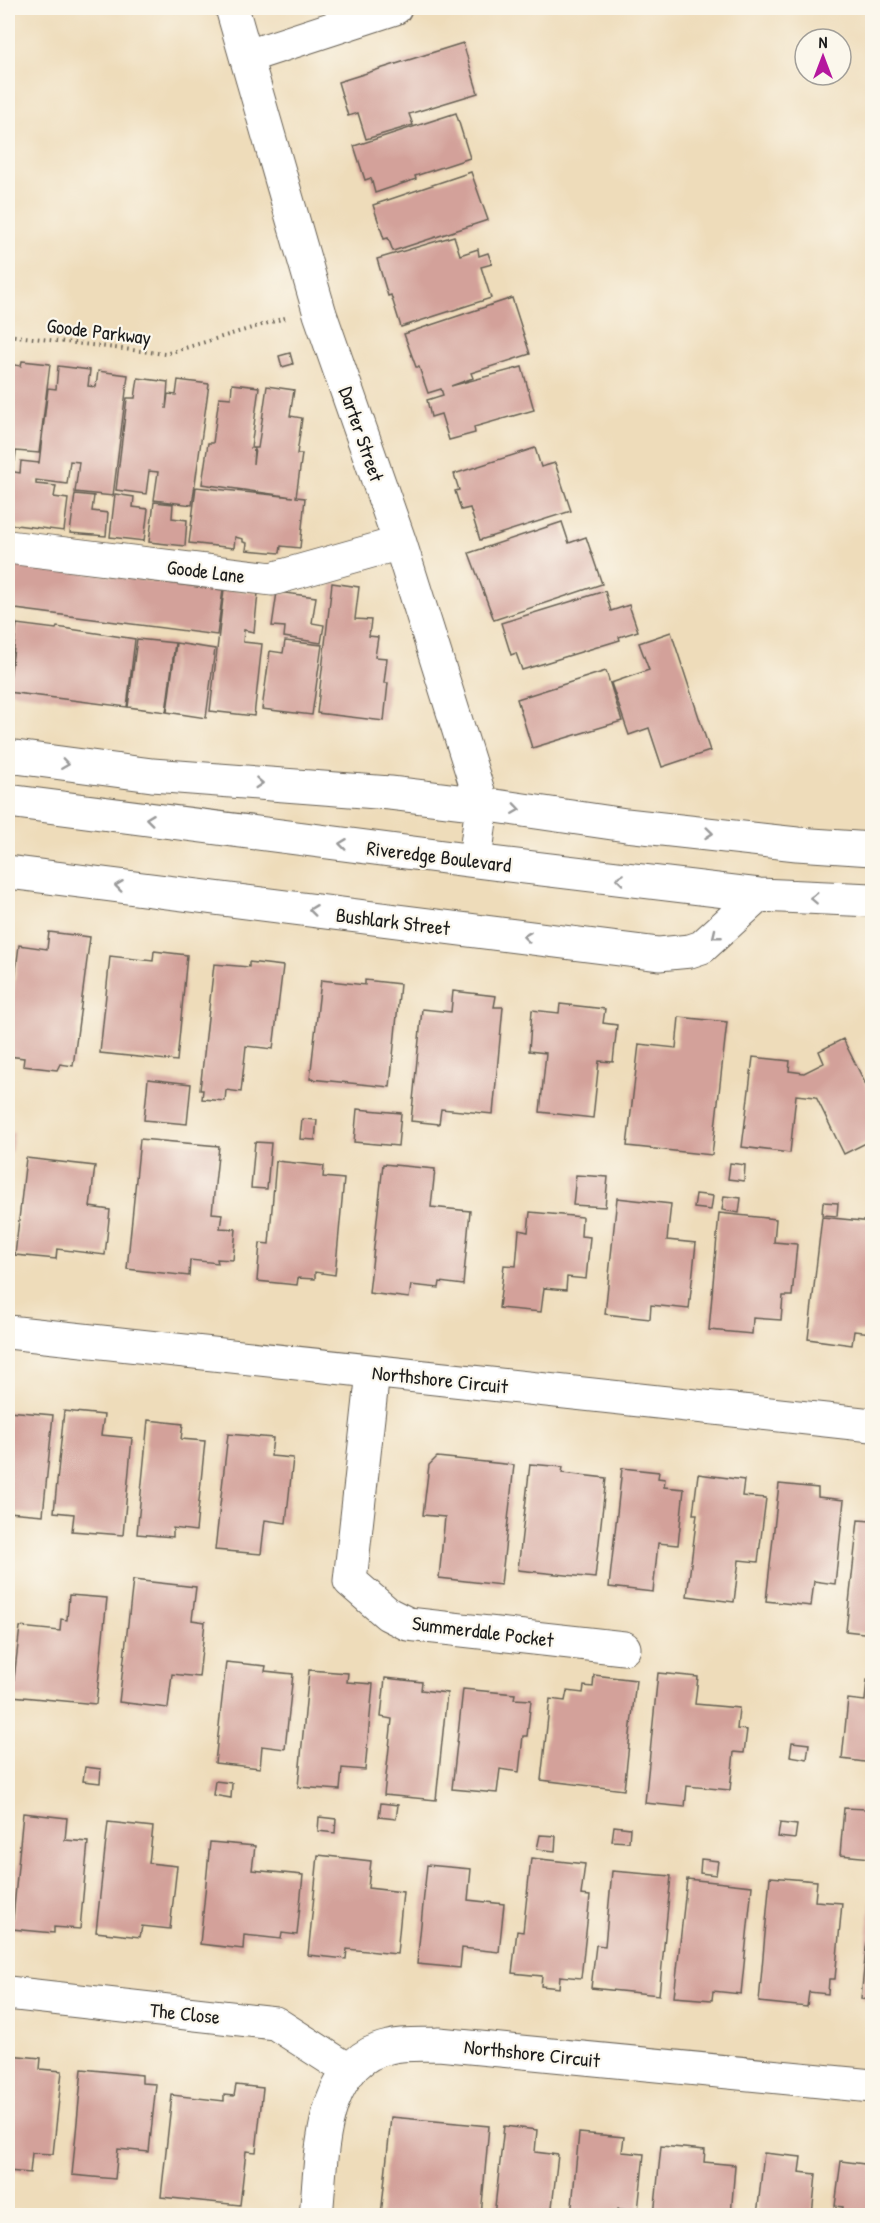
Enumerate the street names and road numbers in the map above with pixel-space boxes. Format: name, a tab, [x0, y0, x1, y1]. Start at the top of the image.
street label: Goode Parkway	[45, 311, 153, 351]
street label: Darter Street	[333, 383, 391, 486]
street label: Goode Lane	[165, 553, 247, 589]
street label: Riveredge Boulevard	[365, 834, 513, 878]
street label: Bushlark Street	[335, 901, 453, 942]
street label: Northshore Circuit	[371, 1358, 510, 1400]
street label: Summerdale Pocket	[411, 1609, 556, 1653]
street label: The Close	[149, 1996, 221, 2030]
street label: Northshore Circuit	[463, 2032, 602, 2074]

